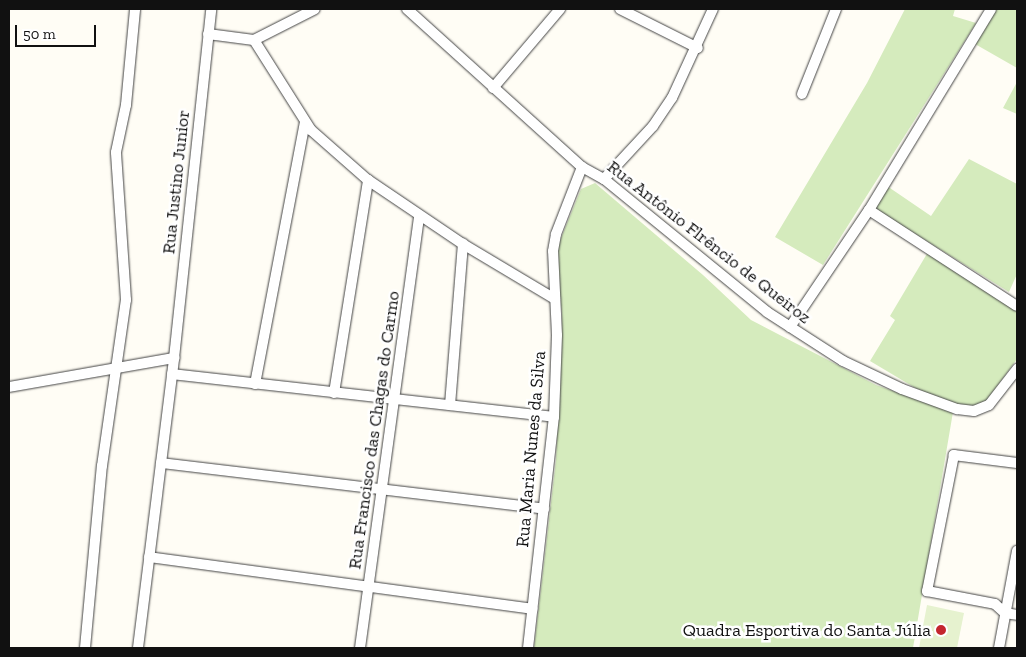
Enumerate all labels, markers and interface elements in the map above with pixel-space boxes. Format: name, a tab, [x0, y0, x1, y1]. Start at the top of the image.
scale bar	[18, 15, 99, 47]
text: 50 m	[23, 25, 56, 43]
street label: Rua Justino Junior	[158, 109, 194, 255]
street label: Rua Antônio Flrêncio de Queiroz	[603, 156, 815, 328]
street label: Rua Francisco das Chagas do Carmo	[344, 289, 404, 571]
street label: Rua Maria Nunes da Silva	[512, 350, 550, 548]
place label: Quadra Esportiva do Santa Júlia	[682, 619, 931, 641]
marker: Quadra Esportiva do Santa Júlia	[935, 624, 947, 636]

